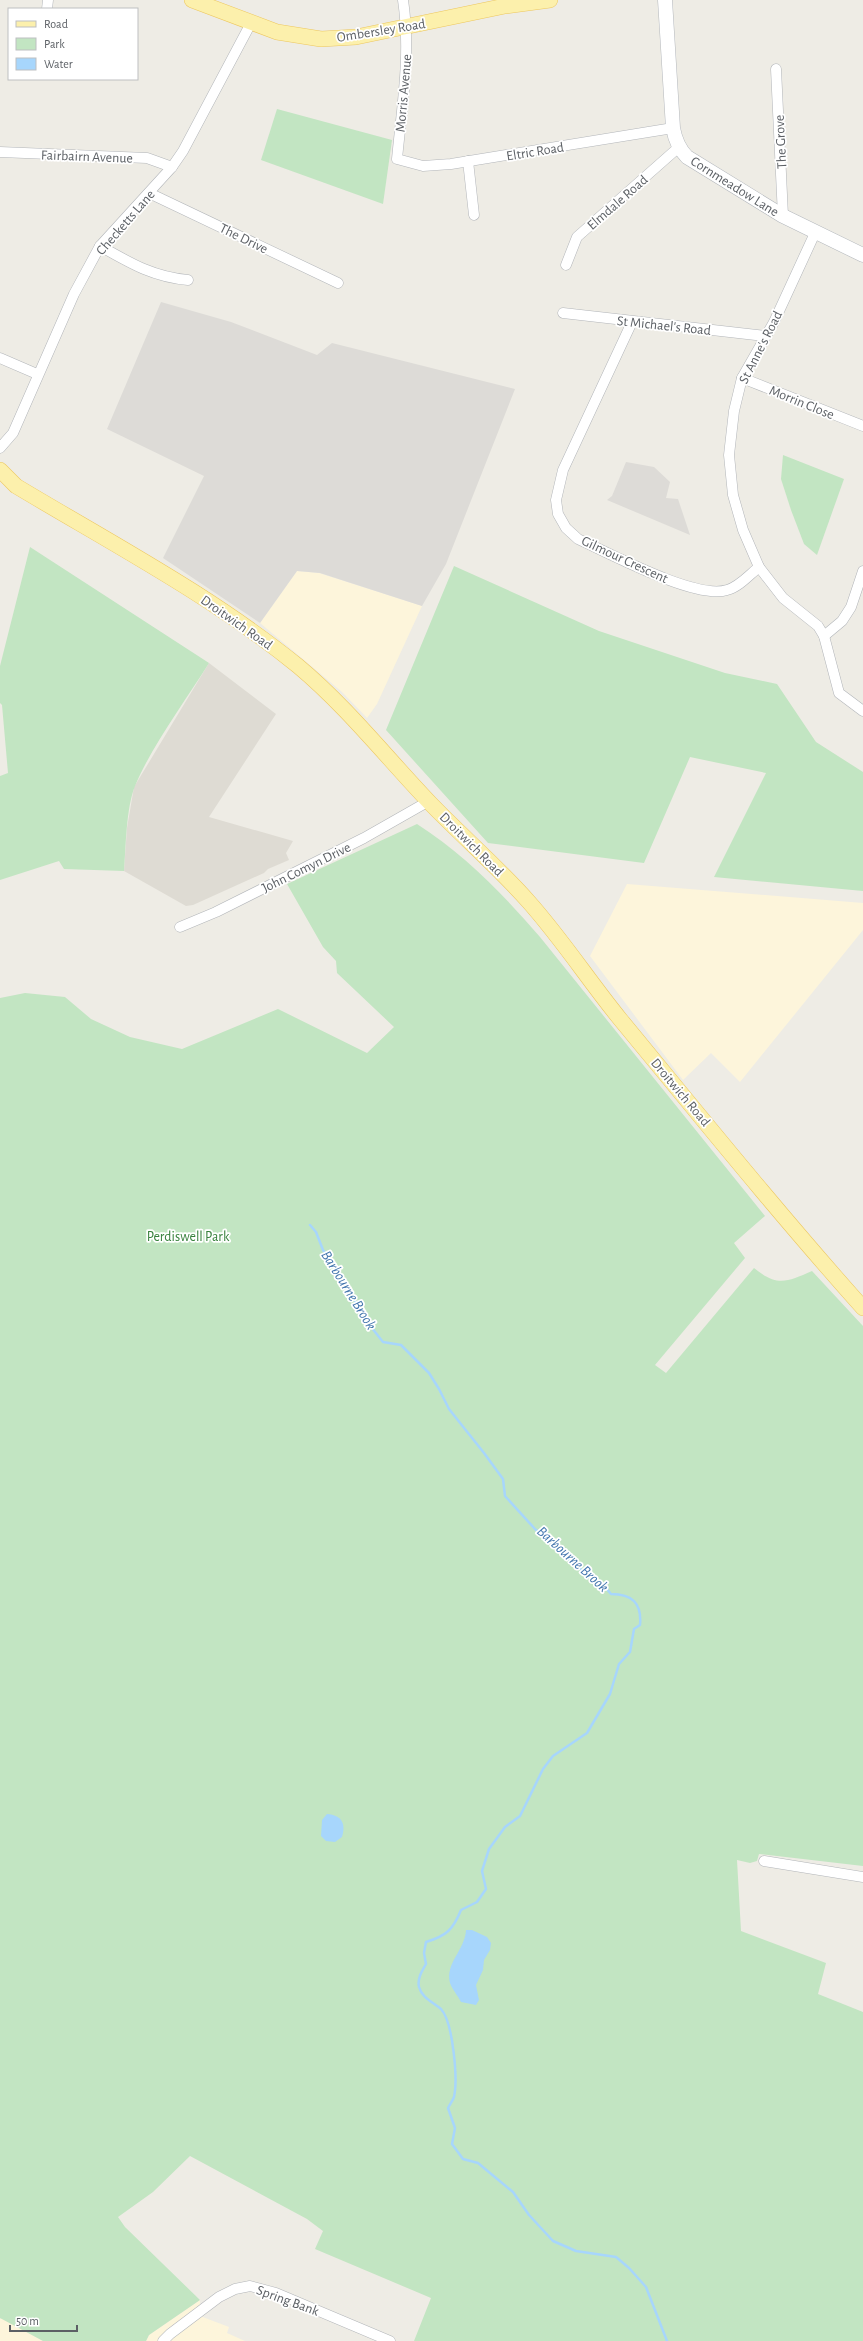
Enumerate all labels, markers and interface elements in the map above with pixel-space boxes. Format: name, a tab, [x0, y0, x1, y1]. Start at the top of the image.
legend	[8, 8, 138, 80]
street label: Ombersley Road	[336, 17, 426, 45]
text: Road	[44, 18, 68, 30]
text: Park	[44, 38, 65, 50]
street label: Morris Avenue	[394, 54, 414, 133]
text: Water	[44, 58, 73, 70]
street label: The Grove	[773, 114, 789, 169]
street label: Eltric Road	[505, 141, 565, 163]
street label: Fairbairn Avenue	[41, 148, 133, 166]
street label: Cornmeadow Lane	[688, 154, 781, 220]
street label: Elmdale Road	[585, 173, 651, 233]
street label: Checketts Lane	[94, 187, 158, 258]
street label: The Drive	[217, 221, 270, 257]
street label: St Anne's Road	[737, 309, 785, 386]
street label: St Michael's Road	[616, 314, 712, 338]
street label: Morrin Close	[767, 384, 836, 422]
street label: Gilmour Crescent	[579, 534, 671, 586]
street label: Droitwich Road	[198, 593, 275, 653]
street label: Droitwich Road	[437, 810, 506, 879]
street label: John Comyn Drive	[260, 840, 353, 895]
street label: Droitwich Road	[648, 1056, 713, 1129]
park label: Perdiswell Park	[147, 1230, 230, 1244]
water label: Barbourne Brook	[318, 1248, 379, 1333]
water label: Barbourne Brook	[534, 1524, 611, 1595]
street label: Spring Bank	[255, 2283, 321, 2319]
scale bar	[10, 2307, 77, 2333]
text: 50 m	[16, 2315, 39, 2327]

